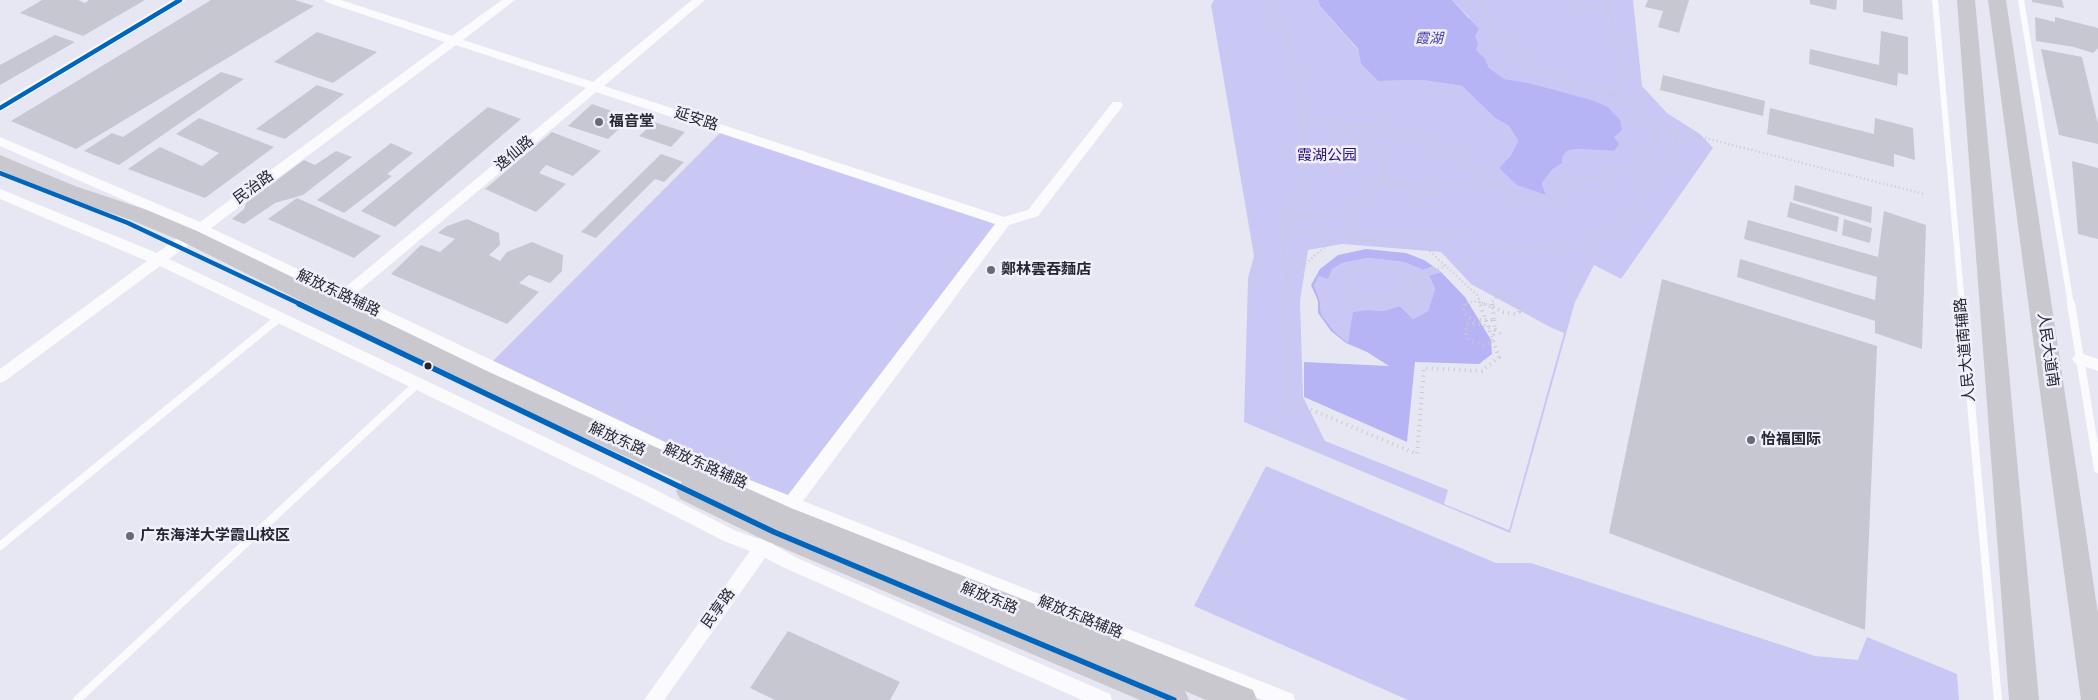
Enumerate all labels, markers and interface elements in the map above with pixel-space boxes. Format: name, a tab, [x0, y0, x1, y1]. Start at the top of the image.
water label: 霞湖	[1415, 32, 1443, 48]
street label: 延安路	[672, 104, 720, 136]
place label: 福音堂	[609, 113, 654, 131]
marker: 福音堂	[593, 116, 605, 128]
street label: 逸仙路	[492, 133, 538, 175]
park label: 霞湖公园	[1297, 147, 1357, 165]
street label: 民治路	[231, 167, 277, 209]
place label: 鄭林雲吞麵店	[1001, 261, 1091, 279]
marker: 鄭林雲吞麵店	[985, 264, 997, 276]
street label: 解放东路辅路	[293, 267, 383, 321]
street label: 人民大道南辅路	[1952, 297, 1980, 403]
street label: 人民大道南	[2033, 312, 2061, 388]
unlabelled marker	[423, 361, 433, 371]
street label: 解放东路	[586, 420, 648, 460]
place label: 怡福国际	[1761, 431, 1821, 449]
marker: 怡福国际	[1745, 434, 1757, 446]
street label: 解放东路辅路	[660, 440, 750, 494]
place label: 广东海洋大学霞山校区	[140, 527, 290, 545]
marker: 广东海洋大学霞山校区	[124, 530, 136, 542]
street label: 解放东路	[958, 579, 1020, 619]
street label: 民享路	[698, 586, 740, 632]
street label: 解放东路辅路	[1035, 593, 1125, 643]

